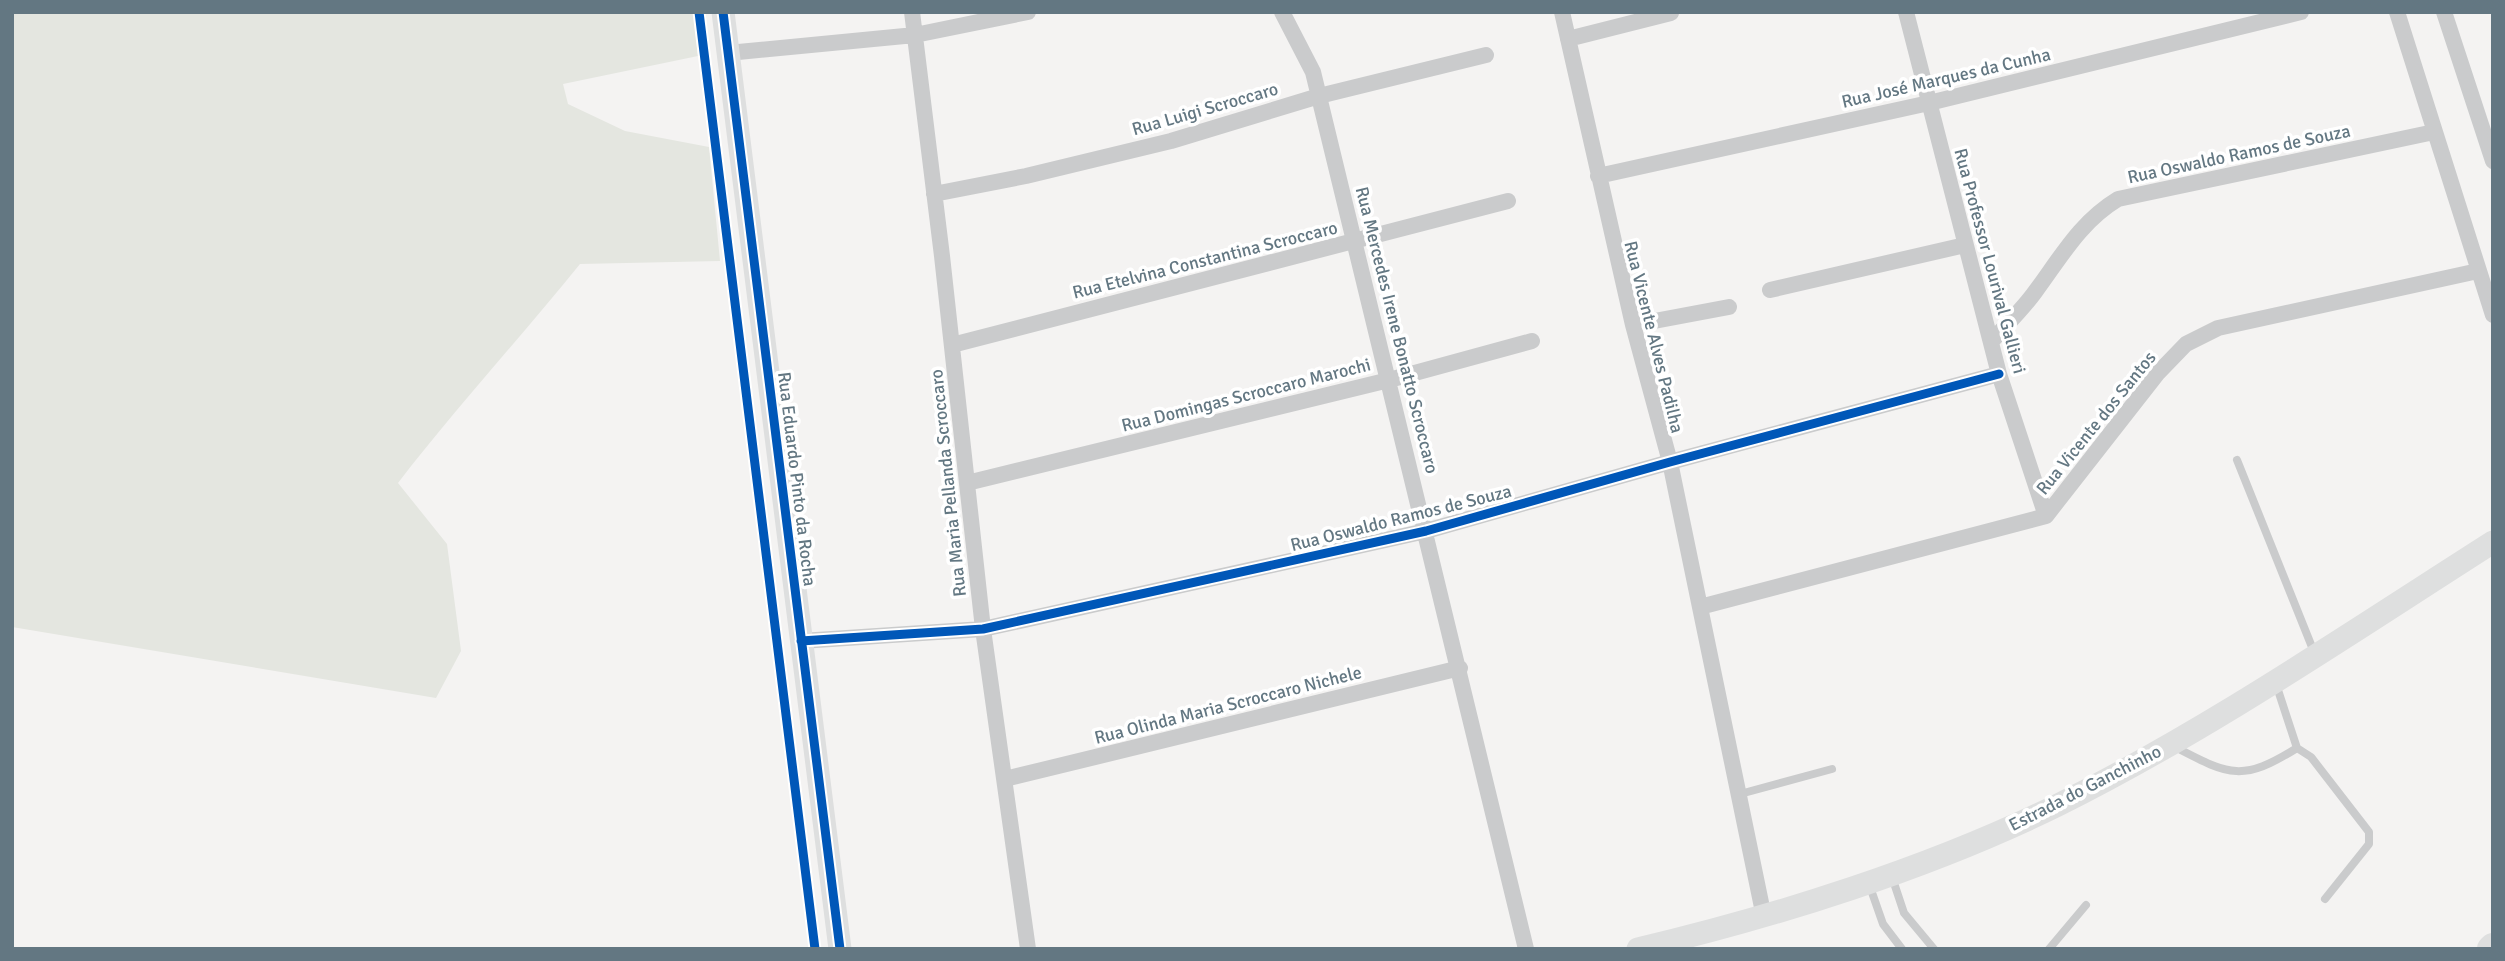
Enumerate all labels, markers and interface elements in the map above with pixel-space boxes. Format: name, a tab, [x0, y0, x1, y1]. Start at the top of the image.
street label: Rua José Marques da Cunha	[1839, 43, 2053, 113]
street label: Rua Luigi Scroccaro	[1129, 78, 1281, 140]
street label: Rua Oswaldo Ramos de Souza	[2126, 120, 2352, 188]
street label: Rua Professor Lourival Gallieri	[1949, 146, 2031, 376]
street label: Rua Mercedes Irene Bonatto Scroccaro	[1351, 184, 1443, 476]
street label: Rua Etelvina Constantina Scroccaro	[1070, 216, 1340, 304]
street label: Rua Vicente Alves Padilha	[1619, 239, 1689, 435]
street label: Rua Vicente dos Santos	[2031, 347, 2161, 499]
street label: Rua Domingas Scroccaro Marochi	[1119, 353, 1373, 437]
street label: Rua Maria Pellanda Scroccaro	[925, 368, 971, 598]
street label: Rua Eduardo Pinto da Rocha	[773, 371, 821, 587]
street label: Rua Oswaldo Ramos de Souza	[1288, 480, 1514, 556]
street label: Rua Olinda Maria Scroccaro Nichele	[1092, 661, 1364, 749]
street label: Estrada do Ganchinho	[2005, 740, 2165, 836]

